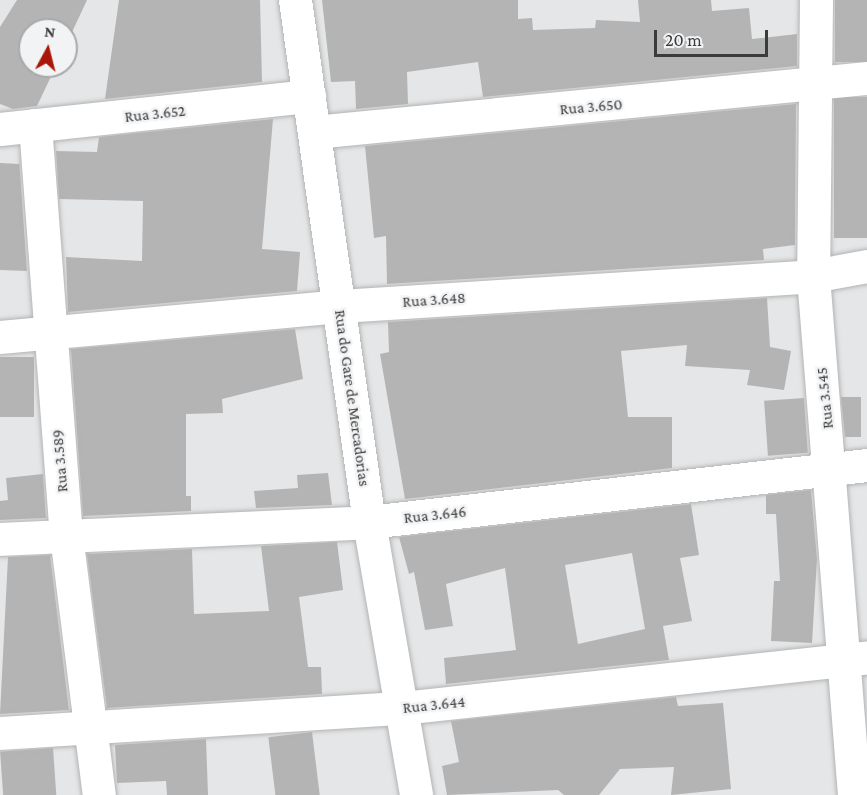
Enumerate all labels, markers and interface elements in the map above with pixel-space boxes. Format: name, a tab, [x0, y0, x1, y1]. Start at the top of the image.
north arrow	[18, 18, 78, 78]
scale bar	[657, 18, 771, 56]
text: N	[44, 23, 56, 41]
text: 20 m	[665, 30, 702, 50]
street label: Rua 3.650	[559, 95, 623, 119]
street label: Rua 3.652	[124, 101, 186, 127]
street label: Rua 3.648	[402, 288, 466, 312]
street label: Rua do Gare de Mercadorias	[330, 309, 374, 487]
street label: Rua 3.545	[812, 366, 838, 430]
street label: Rua 3.589	[48, 429, 72, 493]
street label: Rua 3.646	[403, 502, 467, 528]
street label: Rua 3.644	[402, 692, 466, 718]

